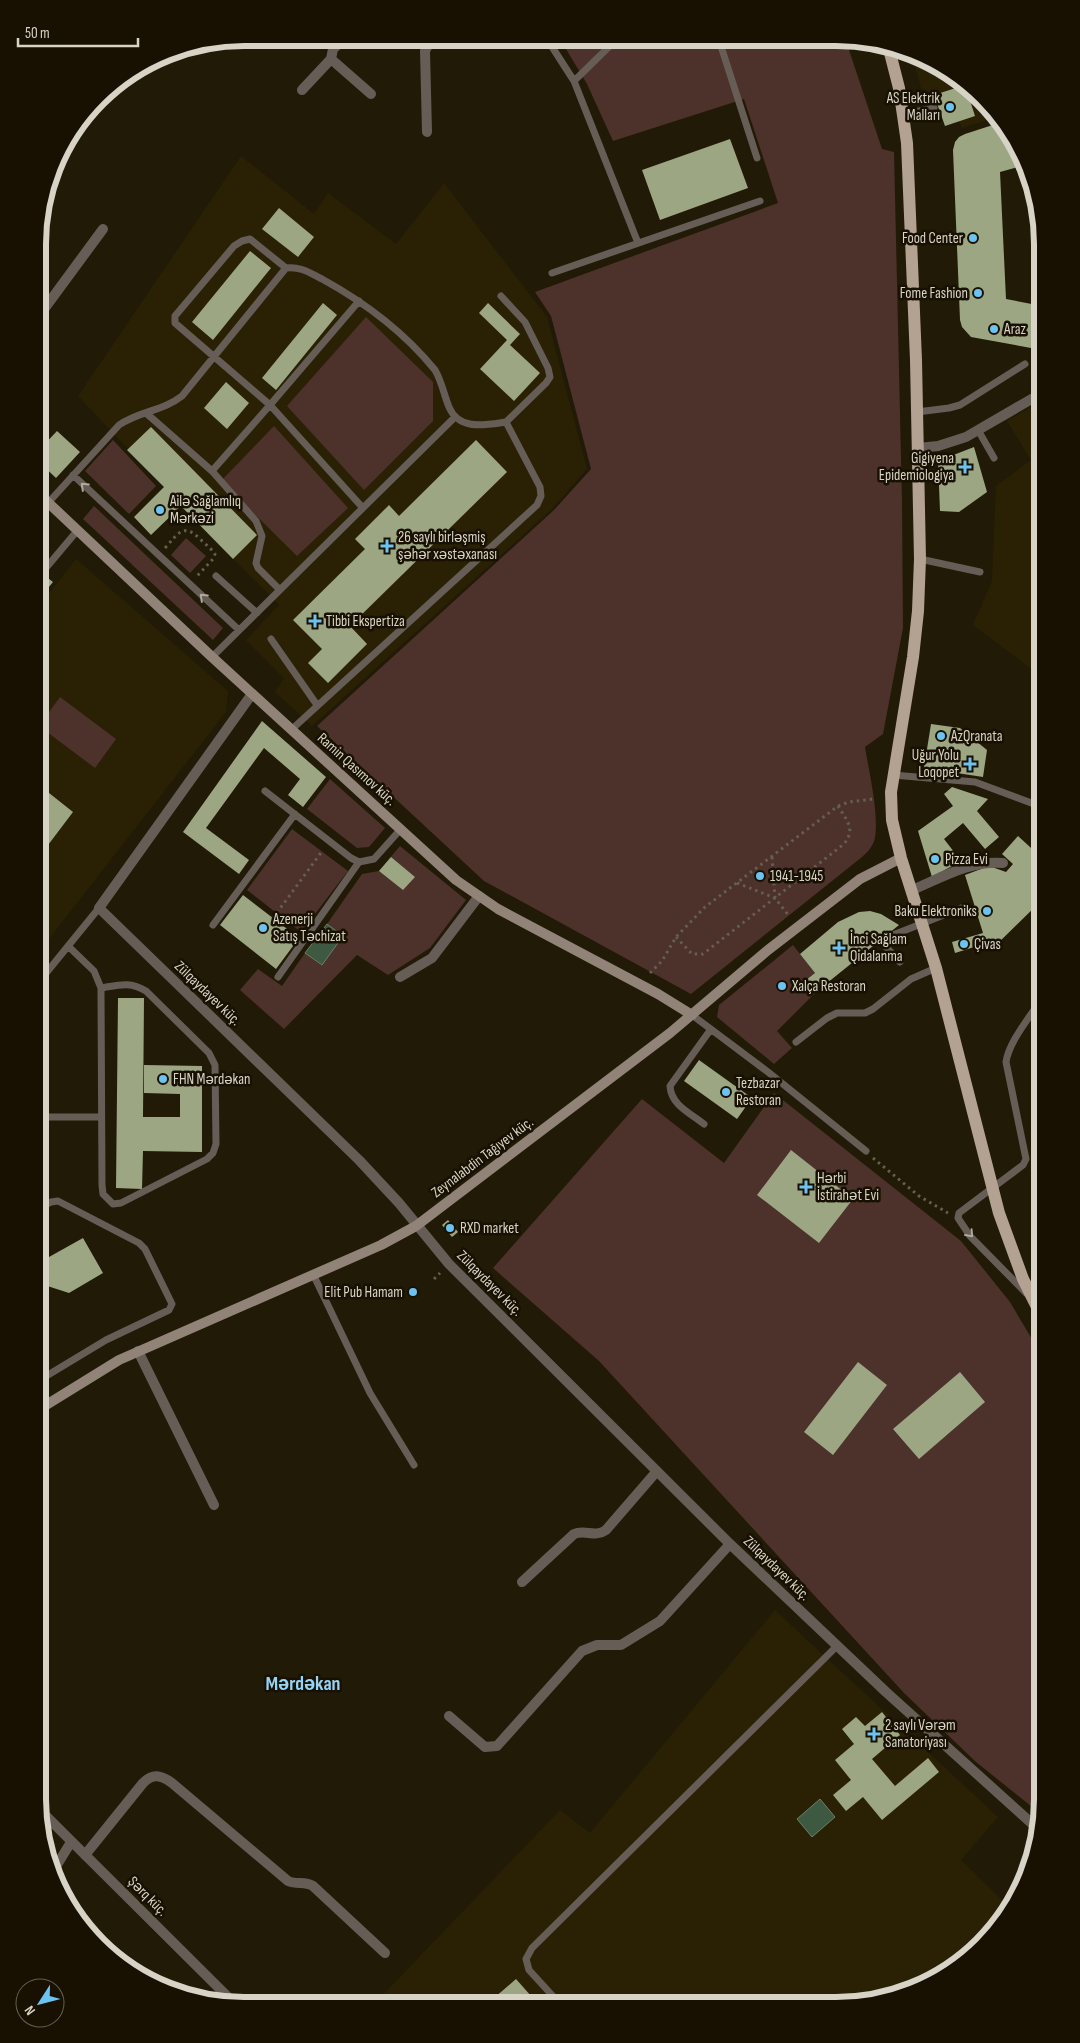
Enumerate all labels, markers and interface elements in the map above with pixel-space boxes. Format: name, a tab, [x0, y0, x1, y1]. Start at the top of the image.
scale bar	[18, 15, 138, 47]
text: 50 m	[25, 24, 50, 43]
place label: AS Elektrik Malları	[886, 89, 940, 125]
marker: AS Elektrik Malları	[944, 101, 956, 113]
place label: Food Center	[902, 229, 964, 248]
marker: Food Center	[967, 232, 979, 244]
place label: Fome Fashion	[900, 284, 968, 303]
marker: Fome Fashion	[972, 287, 984, 299]
place label: Araz	[1003, 320, 1027, 339]
marker: Araz	[988, 323, 1000, 335]
place label: Gigiyena Epidemiologiya	[879, 449, 954, 485]
marker: Gigiyena Epidemiologiya	[958, 460, 972, 474]
one-way arrow	[81, 483, 90, 492]
place label: Ailə Sağlamlıq Mərkəzi	[169, 492, 241, 528]
marker: Ailə Sağlamlıq Mərkəzi	[154, 504, 166, 516]
place label: 26 saylı birləşmiş şəhər xəstəxanası	[398, 528, 497, 564]
marker: 26 saylı birləşmiş şəhər xəstəxanası	[380, 539, 394, 553]
one-way arrow	[200, 594, 209, 603]
place label: Tibbi Ekspertiza	[326, 612, 405, 631]
marker: Tibbi Ekspertiza	[308, 614, 322, 628]
place label: AzQranata	[950, 727, 1003, 746]
street label: Ramin Qasımov küç.	[313, 729, 400, 810]
marker: AzQranata	[935, 730, 947, 742]
place label: Uğur Yolu Loqopet	[912, 746, 959, 782]
marker: Uğur Yolu Loqopet	[963, 757, 977, 771]
place label: Pizza Evi	[945, 850, 988, 869]
marker: Pizza Evi	[929, 853, 941, 865]
place label: 1941-1945	[770, 867, 823, 886]
marker: 1941-1945	[754, 870, 766, 882]
place label: Baku Elektroniks	[894, 902, 977, 921]
marker: Baku Elektroniks	[981, 905, 993, 917]
place label: Azenerji Satış Təchizat	[272, 910, 346, 946]
marker: Azenerji Satış Təchizat	[257, 922, 269, 934]
place label: İnci Sağlam Qidalanma	[850, 930, 907, 966]
place label: Çivas	[974, 935, 1001, 954]
marker: Çivas	[958, 938, 970, 950]
marker: İnci Sağlam Qidalanma	[832, 941, 846, 955]
street label: Zülqaydayev küç.	[170, 957, 245, 1030]
place label: Xalça Restoran	[791, 977, 866, 996]
marker: Xalça Restoran	[776, 980, 788, 992]
place label: FHN Mərdəkan	[173, 1070, 250, 1089]
marker: FHN Mərdəkan	[157, 1073, 169, 1085]
place label: Tezbazar Restoran	[736, 1074, 781, 1110]
marker: Tezbazar Restoran	[720, 1086, 732, 1098]
street label: Zeynalabdin Tağıyev küç.	[427, 1113, 537, 1202]
place label: Hərbi İstirahət Evi	[817, 1169, 879, 1205]
marker: Hərbi İstirahət Evi	[799, 1180, 813, 1194]
place label: RXD market	[460, 1219, 519, 1238]
marker: RXD market	[444, 1222, 456, 1234]
one-way arrow	[964, 1229, 973, 1238]
street label: Zülqaydayev küç.	[453, 1246, 527, 1320]
place label: Elit Pub Hamam	[324, 1283, 403, 1302]
marker: Elit Pub Hamam	[407, 1286, 419, 1298]
street label: Zülqaydayev küç.	[739, 1532, 814, 1605]
district label: Mərdəkan	[265, 1672, 341, 1696]
place label: 2 saylı Vərəm Sanatoriyası	[885, 1716, 956, 1752]
marker: 2 saylı Vərəm Sanatoriyası	[867, 1727, 881, 1741]
street label: Şərq küç.	[124, 1872, 172, 1920]
north arrow	[15, 1978, 65, 2028]
text: N	[21, 2002, 39, 2018]

